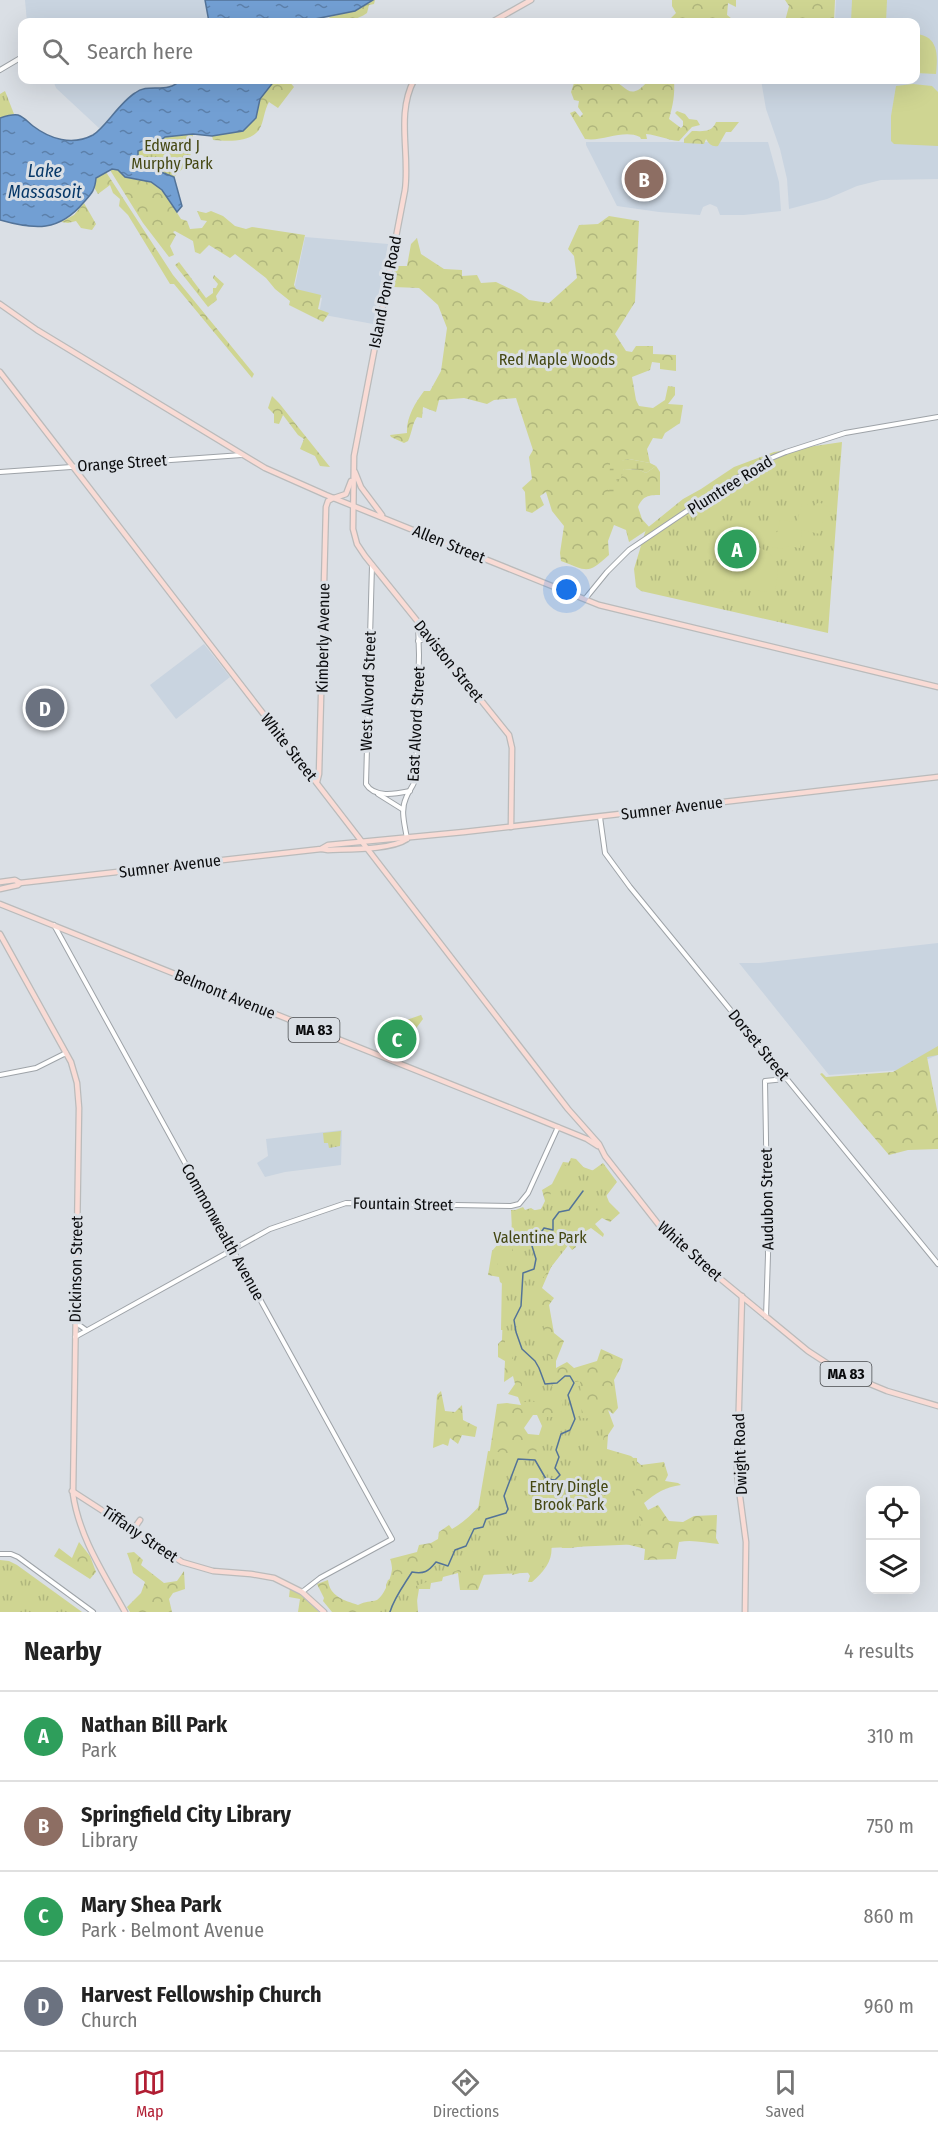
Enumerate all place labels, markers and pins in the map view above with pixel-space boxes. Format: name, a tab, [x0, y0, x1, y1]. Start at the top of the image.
pin: B	[624, 156, 664, 201]
pin: A	[718, 526, 756, 572]
pin: D	[26, 686, 64, 730]
pin: C	[378, 1016, 416, 1062]

